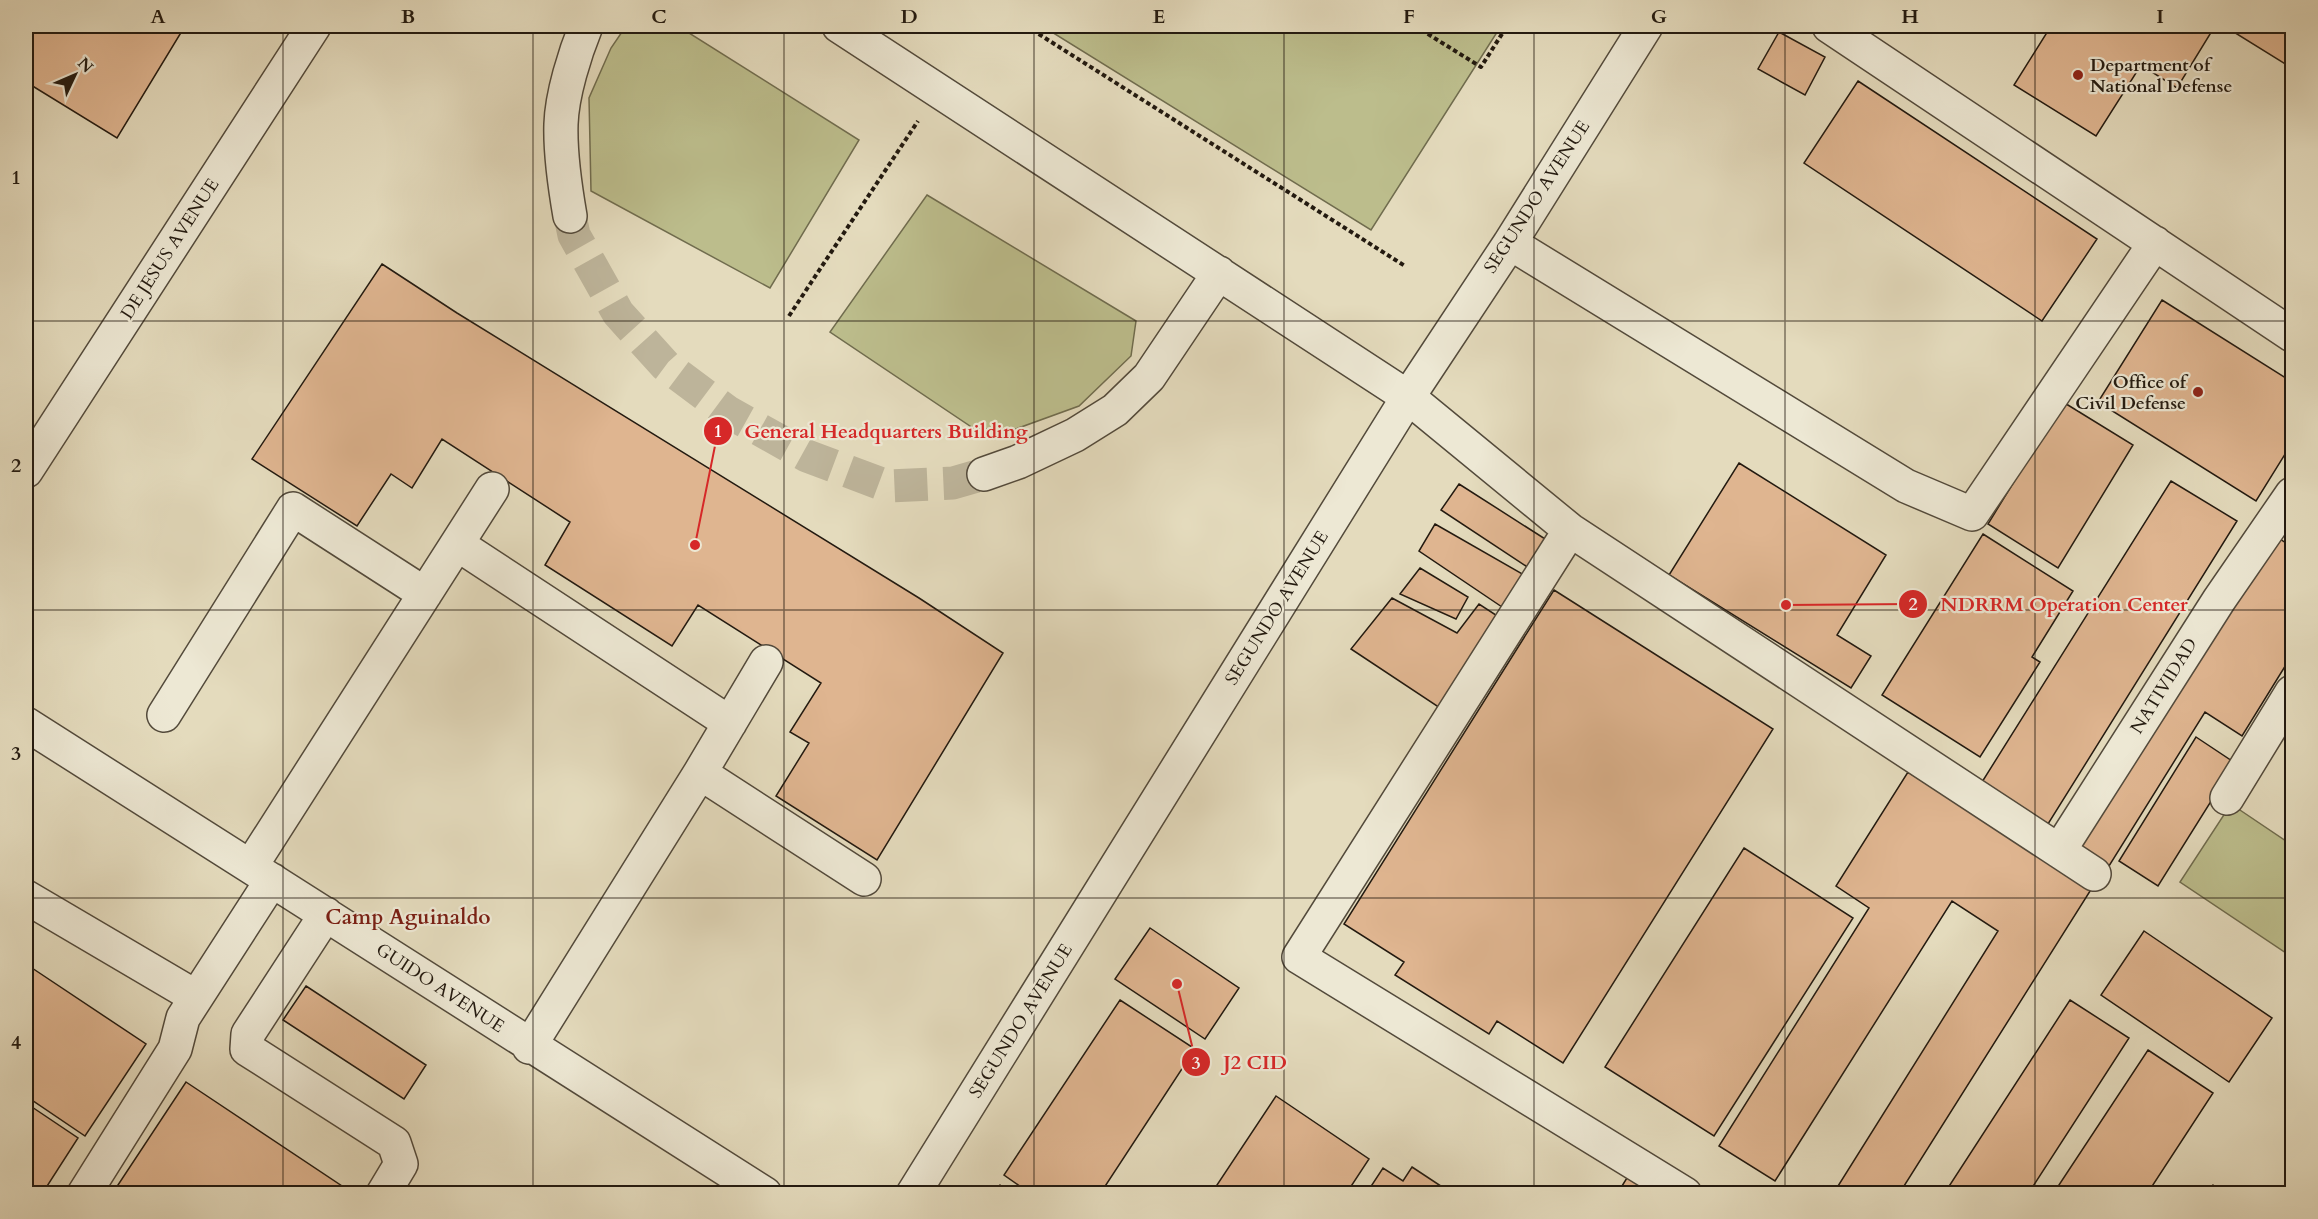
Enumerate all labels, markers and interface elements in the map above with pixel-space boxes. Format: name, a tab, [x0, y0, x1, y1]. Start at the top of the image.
text: A	[150, 3, 166, 30]
text: B	[401, 3, 415, 30]
text: C	[651, 3, 667, 30]
text: D	[900, 3, 918, 30]
text: E	[1153, 3, 1165, 30]
text: F	[1403, 3, 1415, 30]
text: G	[1651, 3, 1667, 30]
text: H	[1901, 3, 1919, 30]
text: I	[2156, 3, 2164, 30]
north arrow	[45, 45, 105, 105]
text: N	[72, 53, 98, 78]
place label: Department of National Defense	[2090, 53, 2232, 99]
marker: Department of National Defense	[2071, 68, 2085, 82]
street label: SEGUNDO AVENUE	[1478, 116, 1596, 278]
text: 1	[11, 164, 21, 191]
street label: DE JESUS AVENUE	[115, 174, 225, 324]
place label: Office of Civil Defense	[2075, 370, 2189, 416]
marker: Office of Civil Defense	[2191, 385, 2205, 399]
callout: General Headquarters Building	[703, 412, 1040, 450]
text: General Headquarters Building	[744, 418, 1028, 445]
text: 1	[713, 419, 723, 444]
text: 2	[11, 452, 21, 479]
street label: SEGUNDO AVENUE	[1219, 526, 1335, 690]
callout: NDRRM Operation Center	[1898, 585, 2200, 623]
text: NDRRM Operation Center	[1940, 591, 2189, 618]
text: 2	[1908, 592, 1918, 617]
street label: NATIVIDAD	[2125, 633, 2203, 739]
text: 3	[11, 740, 21, 767]
district label: Camp Aguinaldo	[325, 903, 491, 932]
street label: GUIDO AVENUE	[371, 937, 509, 1039]
street label: SEGUNDO AVENUE	[963, 939, 1079, 1103]
text: 4	[11, 1029, 21, 1056]
callout: J2 CID	[1181, 1043, 1298, 1081]
text: J2 CID	[1220, 1049, 1287, 1076]
text: 3	[1191, 1051, 1201, 1076]

